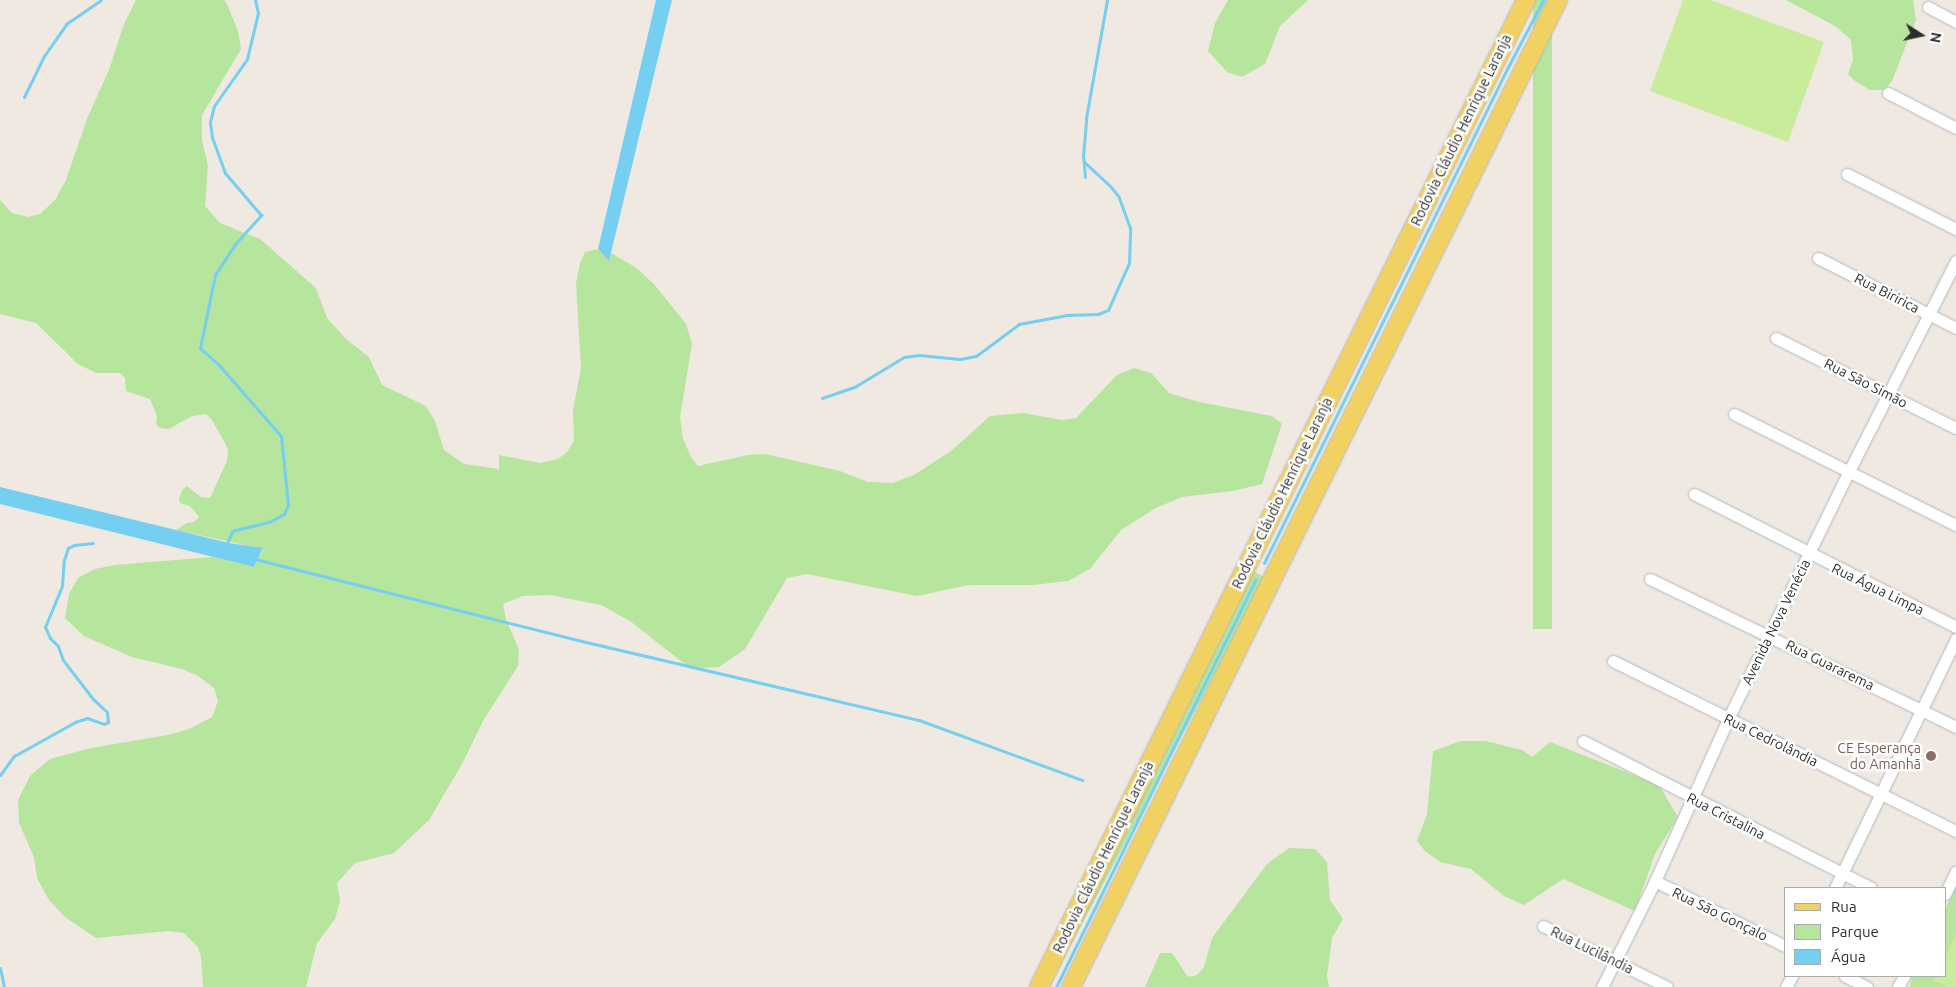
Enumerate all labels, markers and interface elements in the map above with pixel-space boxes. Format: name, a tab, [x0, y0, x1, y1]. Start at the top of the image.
north arrow	[1896, 10, 1946, 60]
street label: Rodovia Cláudio Henrique Laranja	[1407, 31, 1515, 229]
text: N	[1927, 31, 1945, 44]
street label: Rua Biririca	[1852, 270, 1922, 316]
street label: Rua São Simão	[1822, 355, 1910, 411]
street label: Rodovia Cláudio Henrique Laranja	[1228, 394, 1336, 592]
street label: Avenida Nova Venécia	[1738, 556, 1814, 688]
street label: Rua Água Limpa	[1829, 559, 1927, 619]
street label: Rua Guararema	[1783, 636, 1877, 694]
street label: Rua Cedrolândia	[1721, 710, 1821, 770]
place label: CE Esperança do Amanhã	[1837, 740, 1921, 772]
marker: CE Esperança do Amanhã	[1925, 750, 1937, 762]
street label: Rodovia Cláudio Henrique Laranja	[1049, 758, 1157, 956]
street label: Rua Cristalina	[1684, 789, 1768, 843]
street label: Rua São Gonçalo	[1670, 884, 1770, 944]
legend	[1784, 887, 1946, 977]
text: Rua	[1831, 898, 1857, 915]
street label: Rua Lucilândia	[1548, 923, 1636, 977]
text: Parque	[1831, 923, 1879, 940]
text: Água	[1831, 948, 1866, 965]

